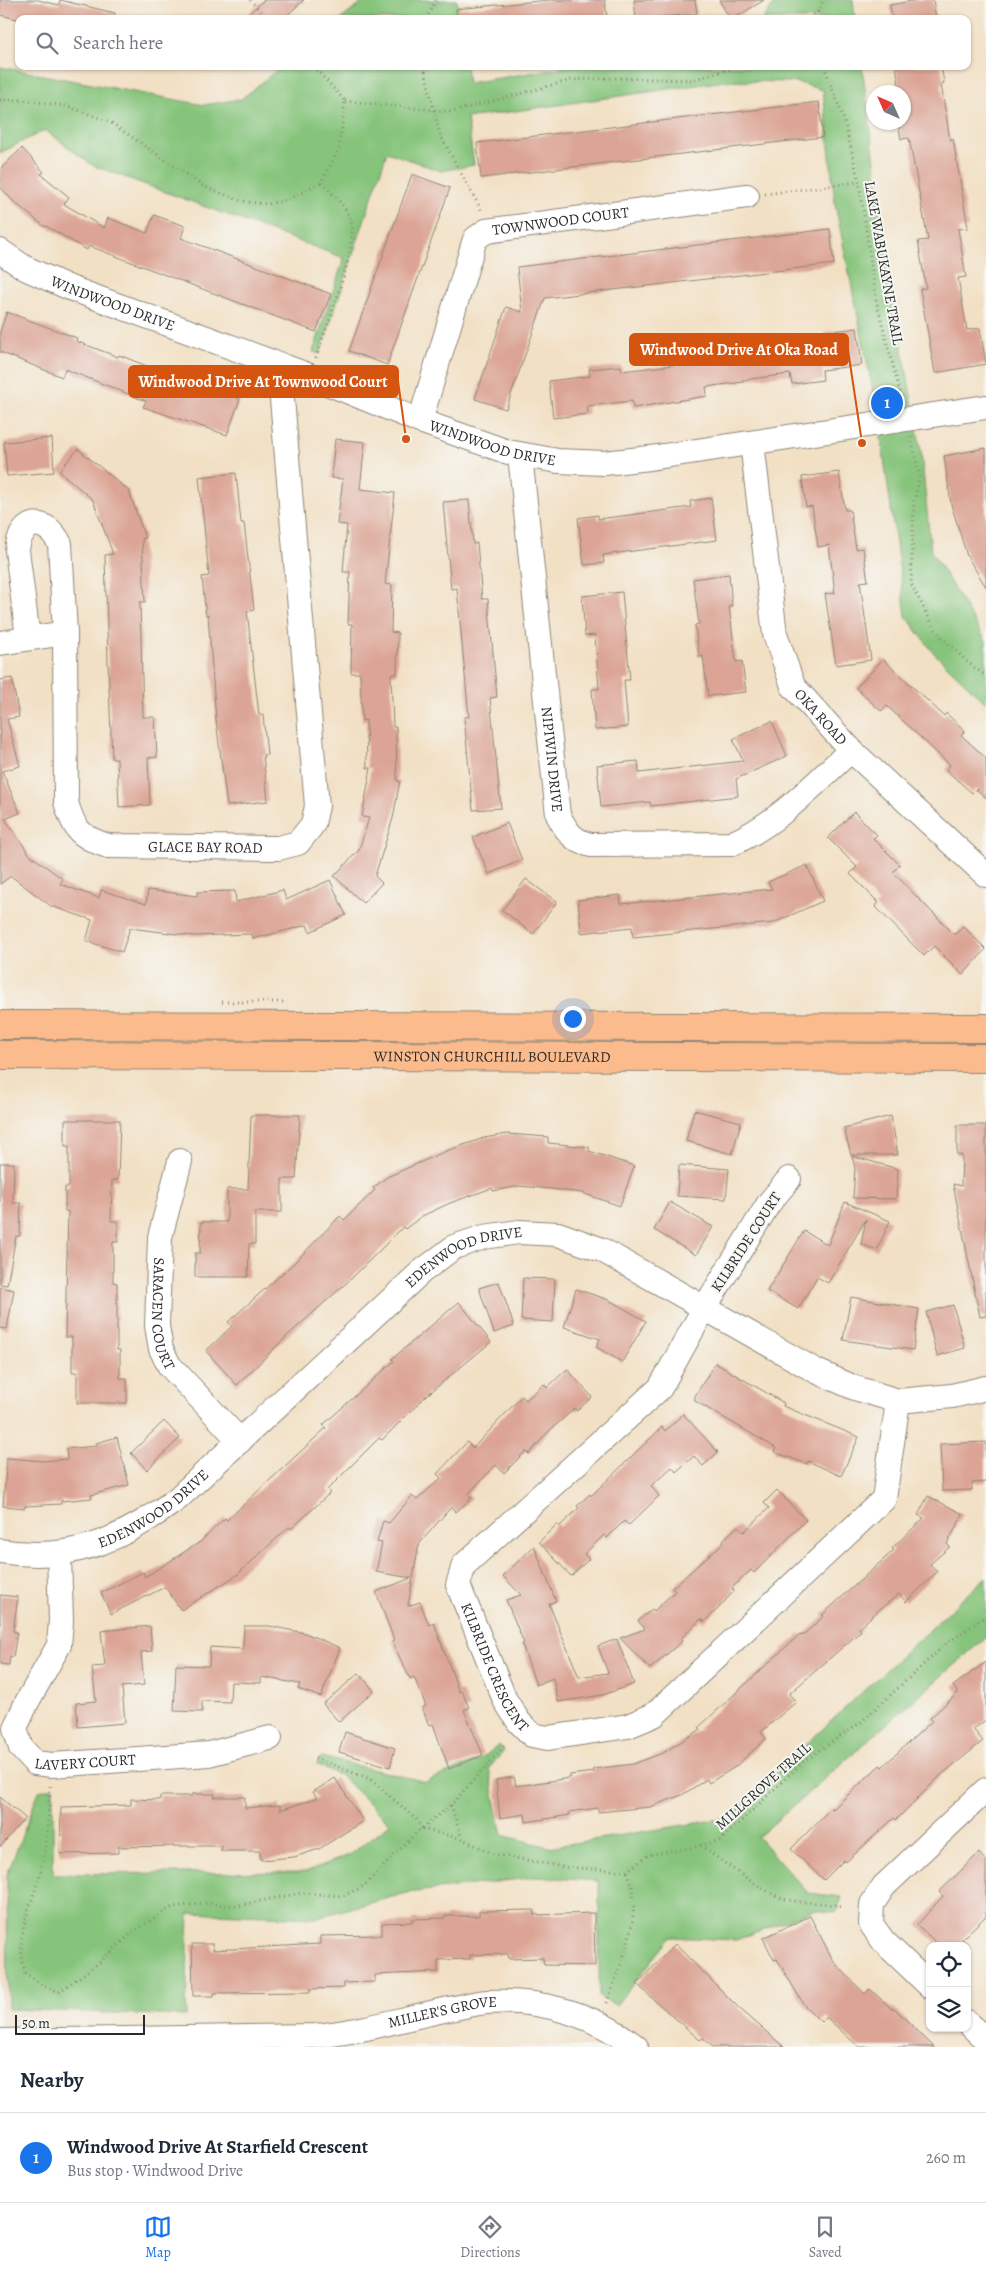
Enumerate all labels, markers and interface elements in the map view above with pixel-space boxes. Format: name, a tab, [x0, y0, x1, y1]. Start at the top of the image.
search box	[15, 15, 971, 70]
icon: search	[33, 29, 61, 57]
text: Search here	[73, 30, 163, 56]
north arrow	[866, 85, 911, 130]
street label: LAKE WABUKAYNE TRAIL	[860, 179, 908, 347]
street label: TOWNWOOD COURT	[491, 202, 631, 240]
street label: WINDWOOD DRIVE	[47, 270, 178, 336]
callout: Windwood Drive At Oka Road	[630, 334, 848, 365]
text: Windwood Drive At Oka Road	[639, 339, 838, 361]
callout: Windwood Drive At Townwood Court	[129, 366, 398, 397]
text: Windwood Drive At Townwood Court	[138, 371, 388, 393]
pin: 1	[871, 384, 903, 422]
street label: WINDWOOD DRIVE	[426, 415, 557, 470]
street label: OKA ROAD	[790, 684, 852, 749]
street label: NIPIWIN DRIVE	[537, 705, 568, 813]
street label: GLACE BAY ROAD	[148, 836, 263, 858]
your location	[560, 1006, 586, 1032]
street label: WINSTON CHURCHILL BOULEVARD	[372, 1046, 611, 1067]
street label: KILBRIDE COURT	[706, 1188, 786, 1296]
street label: EDENWOOD DRIVE	[400, 1222, 523, 1292]
street label: SARACEN COURT	[147, 1257, 180, 1374]
street label: EDENWOOD DRIVE	[95, 1465, 213, 1553]
street label: KILBRIDE CRESCENT	[456, 1600, 534, 1737]
street label: MILLGROVE TRAIL	[711, 1737, 815, 1834]
street label: LAVERY COURT	[34, 1749, 137, 1775]
map controls	[926, 1942, 971, 2032]
button: locate	[926, 1942, 971, 1987]
button: layers	[926, 1987, 971, 2032]
street label: MILLER'S GROVE	[386, 1992, 497, 2033]
scale bar	[15, 2012, 145, 2035]
text: 50 m	[22, 2014, 50, 2033]
text: Nearby	[20, 2066, 83, 2094]
text: Windwood Drive At Starfield Crescent	[67, 2134, 368, 2160]
text: 1	[33, 2147, 39, 2169]
text: 260 m	[926, 2147, 966, 2169]
text: Bus stop · Windwood Drive	[67, 2160, 243, 2182]
tab: Map	[144, 2213, 172, 2262]
tab: Directions	[460, 2213, 520, 2262]
tab: Saved	[809, 2213, 842, 2262]

